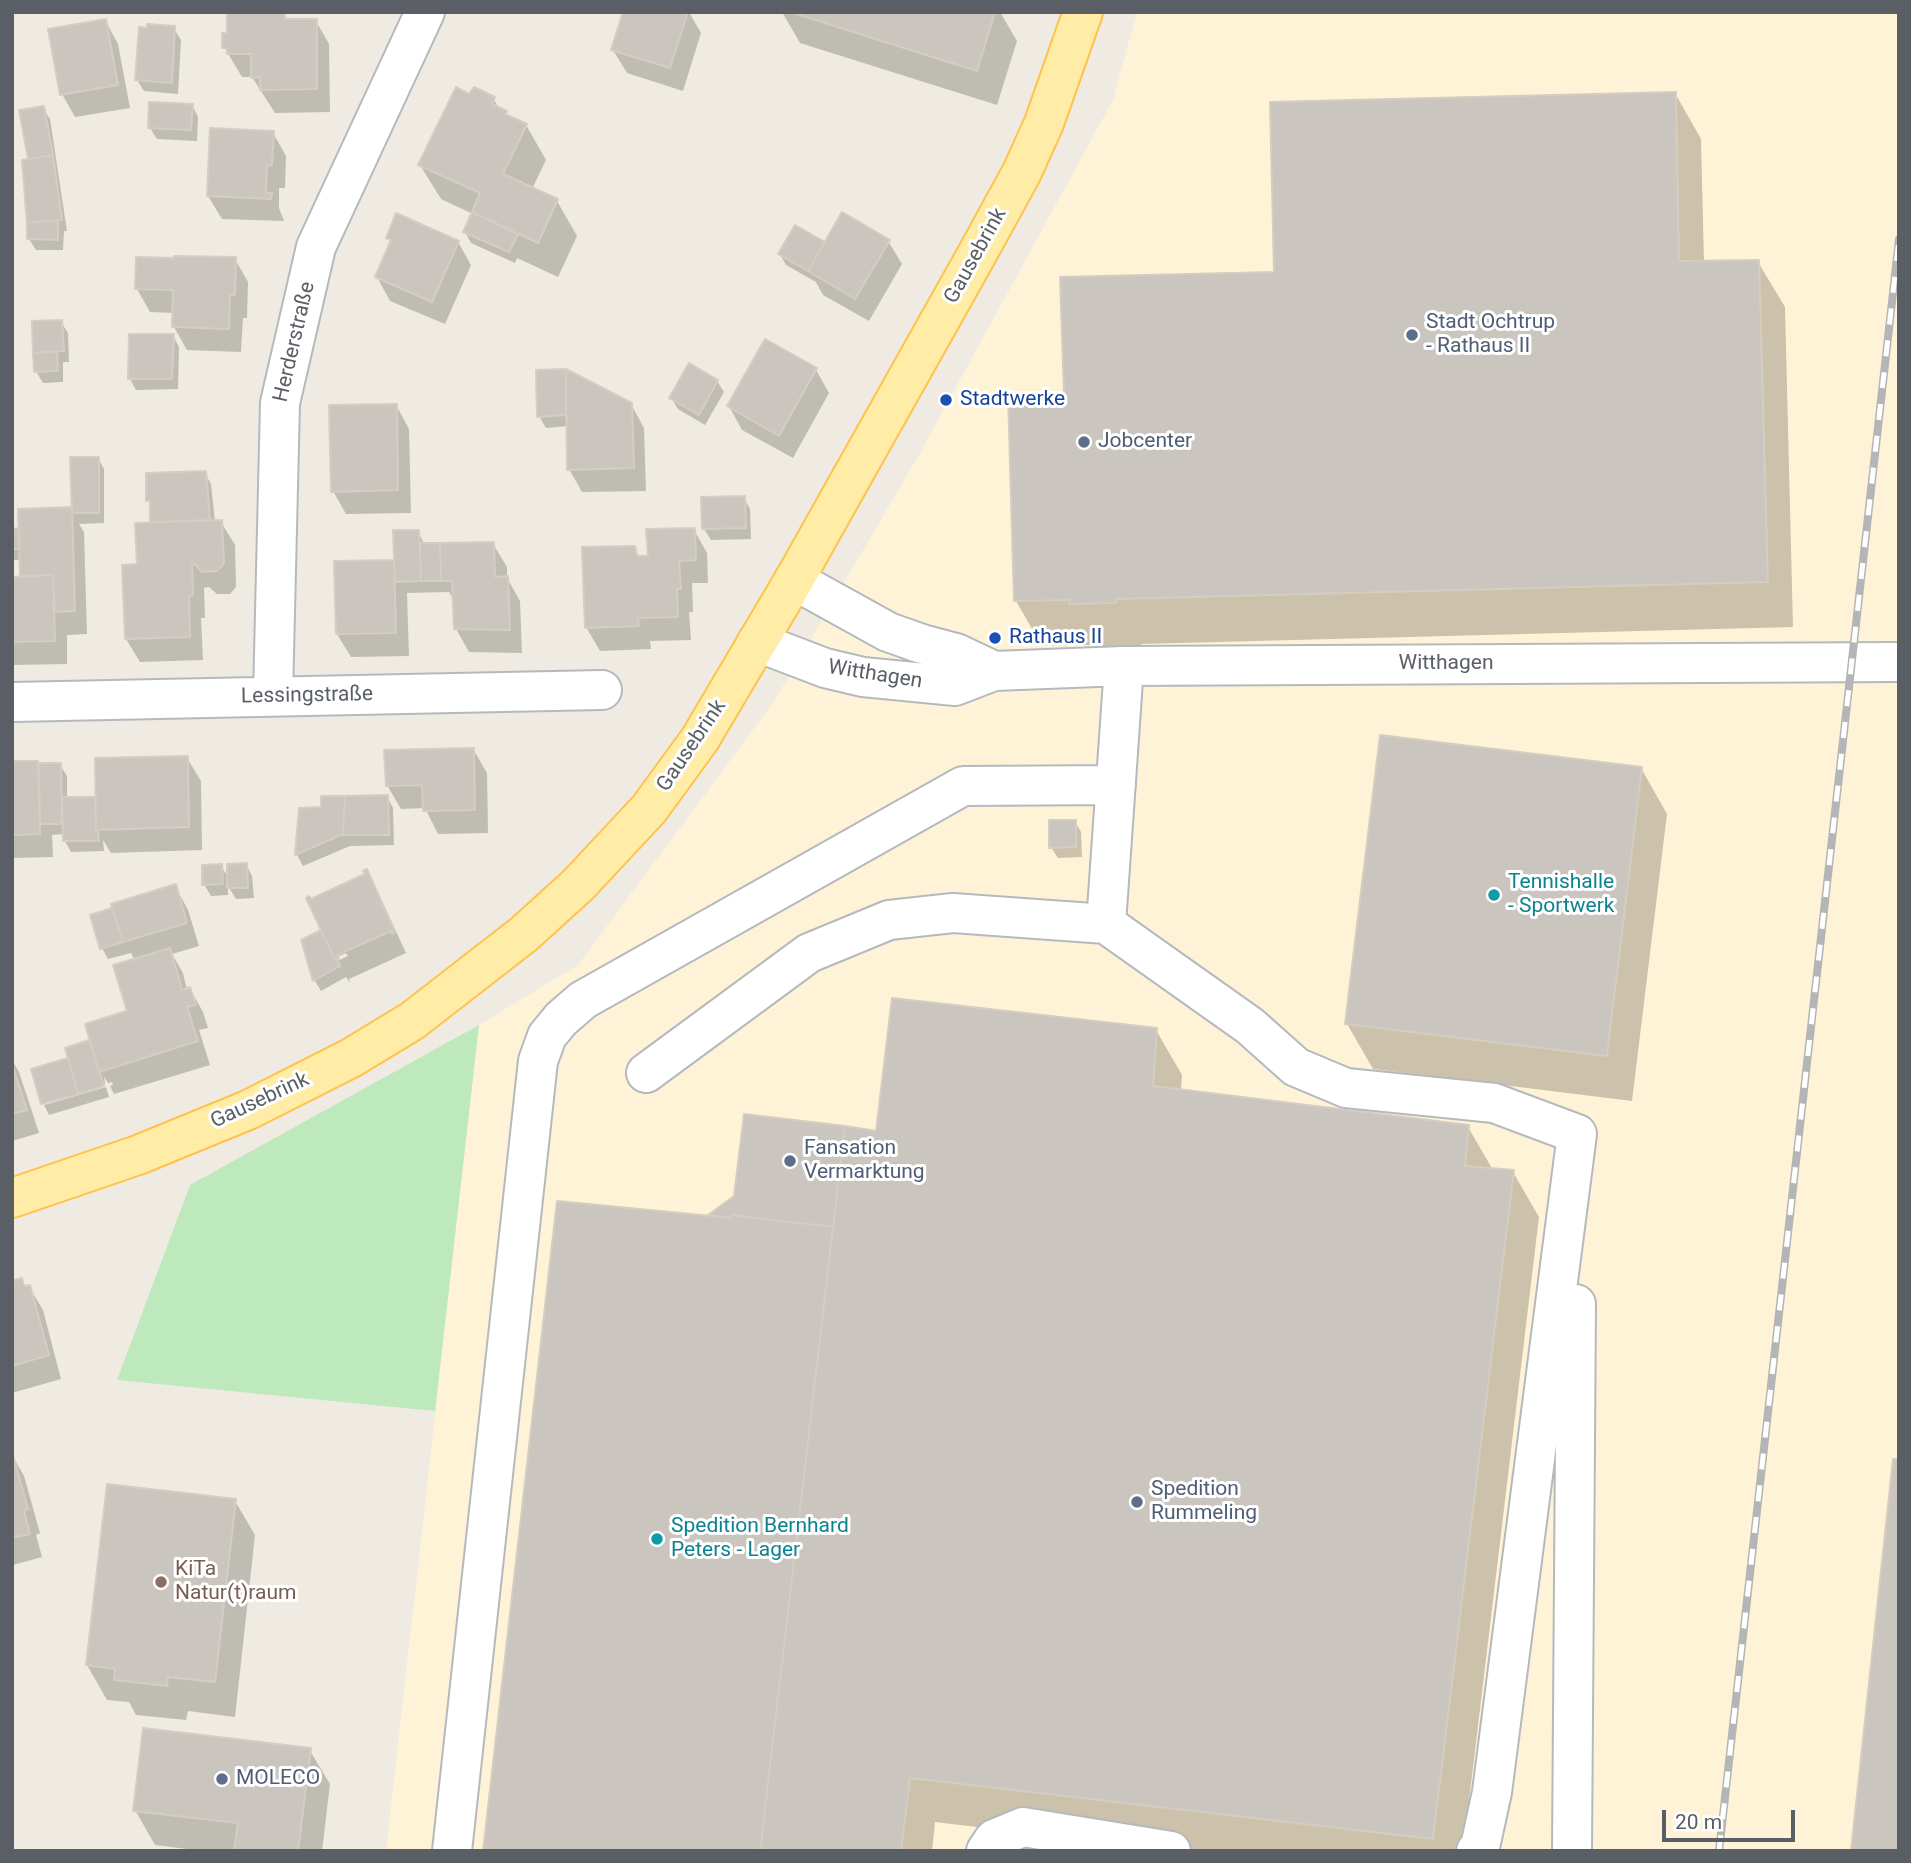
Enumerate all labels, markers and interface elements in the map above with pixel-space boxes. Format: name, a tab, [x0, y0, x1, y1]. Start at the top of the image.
street label: Gausebrink	[939, 204, 1013, 308]
street label: Herderstraße	[269, 279, 321, 405]
place label: Stadt Ochtrup - Rathaus II	[1426, 310, 1555, 360]
marker: Stadt Ochtrup - Rathaus II	[1404, 327, 1420, 343]
place label: Stadtwerke	[960, 387, 1065, 413]
marker: Stadtwerke	[938, 392, 954, 408]
place label: Jobcenter	[1098, 429, 1192, 455]
marker: Jobcenter	[1076, 434, 1092, 450]
place label: Rathaus II	[1009, 625, 1102, 651]
marker: Rathaus II	[987, 630, 1003, 646]
street label: Witthagen	[1399, 651, 1493, 677]
street label: Witthagen	[826, 655, 924, 695]
street label: Lessingstraße	[241, 682, 373, 710]
street label: Gausebrink	[652, 695, 732, 797]
place label: Tennishalle - Sportwerk	[1508, 870, 1614, 920]
marker: Tennishalle - Sportwerk	[1486, 887, 1502, 903]
street label: Gausebrink	[207, 1067, 313, 1135]
place label: Fansation Vermarktung	[804, 1136, 925, 1186]
marker: Fansation Vermarktung	[782, 1153, 798, 1169]
place label: Spedition Rummeling	[1151, 1477, 1257, 1527]
marker: Spedition Rummeling	[1129, 1494, 1145, 1510]
place label: Spedition Bernhard Peters - Lager	[671, 1514, 849, 1564]
marker: Spedition Bernhard Peters - Lager	[649, 1531, 665, 1547]
place label: KiTa Natur(t)raum	[175, 1557, 296, 1607]
marker: KiTa Natur(t)raum	[153, 1574, 169, 1590]
place label: MOLECO	[236, 1766, 320, 1792]
marker: MOLECO	[214, 1771, 230, 1787]
scale bar	[1666, 1797, 1799, 1841]
text: 20 m	[1675, 1810, 1722, 1834]

